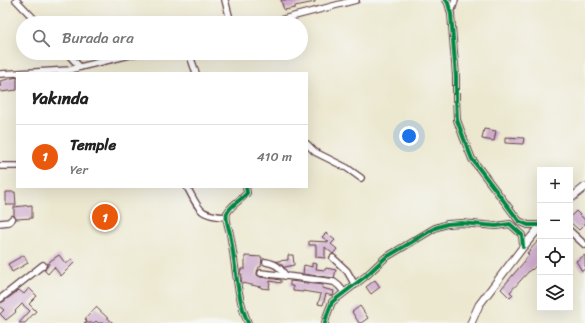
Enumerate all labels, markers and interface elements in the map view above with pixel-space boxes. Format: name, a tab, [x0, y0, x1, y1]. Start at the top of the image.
search box	[16, 16, 308, 60]
text: Burada ara	[62, 25, 134, 51]
icon: search	[30, 27, 52, 49]
text: Yakında	[32, 83, 88, 113]
your location	[399, 126, 419, 146]
text: Temple	[70, 132, 116, 158]
text: 1	[42, 145, 48, 168]
text: 410 m	[257, 145, 292, 168]
text: Yer	[70, 158, 88, 181]
map controls	[537, 167, 573, 311]
button: +	[537, 167, 573, 203]
pin: 1	[92, 202, 118, 232]
button: −	[537, 203, 573, 239]
button: locate	[537, 239, 573, 275]
button: layers	[537, 275, 573, 311]

